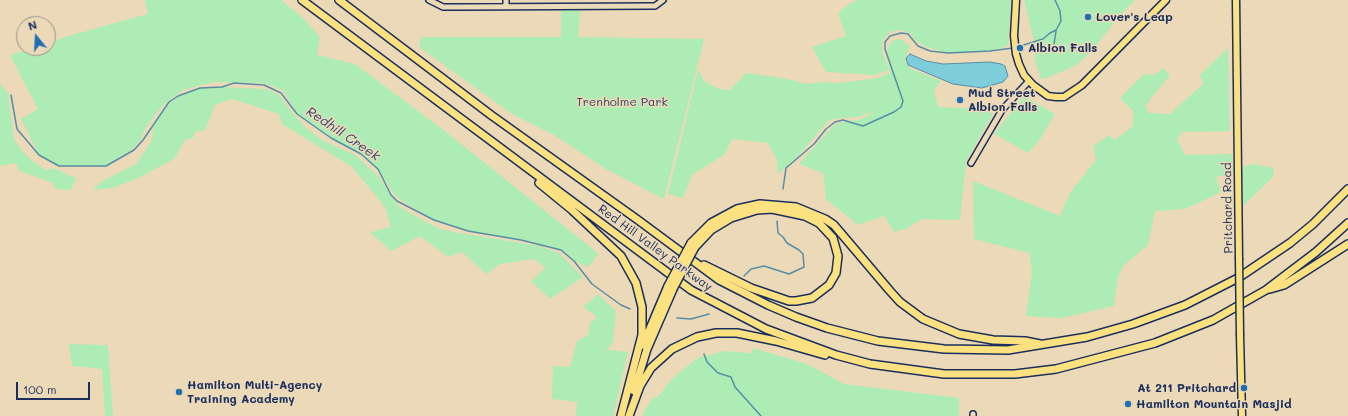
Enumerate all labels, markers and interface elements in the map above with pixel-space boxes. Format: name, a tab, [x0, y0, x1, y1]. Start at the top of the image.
place label: Lover's Leap	[1096, 10, 1173, 24]
marker: Lover's Leap	[1083, 12, 1093, 22]
north arrow	[16, 16, 56, 56]
text: N	[26, 17, 39, 33]
place label: Albion Falls	[1028, 41, 1097, 55]
marker: Albion Falls	[1015, 43, 1025, 53]
place label: Mud Street Albion Falls	[968, 86, 1037, 114]
park label: Trenholme Park	[576, 95, 668, 109]
marker: Mud Street Albion Falls	[955, 95, 965, 105]
water label: Redhill Creek	[303, 104, 383, 164]
street label: Pritchard Road	[1220, 162, 1236, 254]
street label: Red Hill Valley Parkway	[595, 202, 715, 294]
scale bar	[18, 374, 92, 400]
place label: Hamilton Multi-Agency Training Academy	[187, 378, 322, 406]
text: 100 m	[23, 381, 57, 397]
place label: At 211 Pritchard	[1137, 381, 1236, 395]
marker: At 211 Pritchard	[1239, 383, 1249, 393]
marker: Hamilton Multi-Agency Training Academy	[174, 387, 184, 397]
place label: Hamilton Mountain Masjid	[1136, 397, 1292, 411]
marker: Hamilton Mountain Masjid	[1123, 399, 1133, 409]

